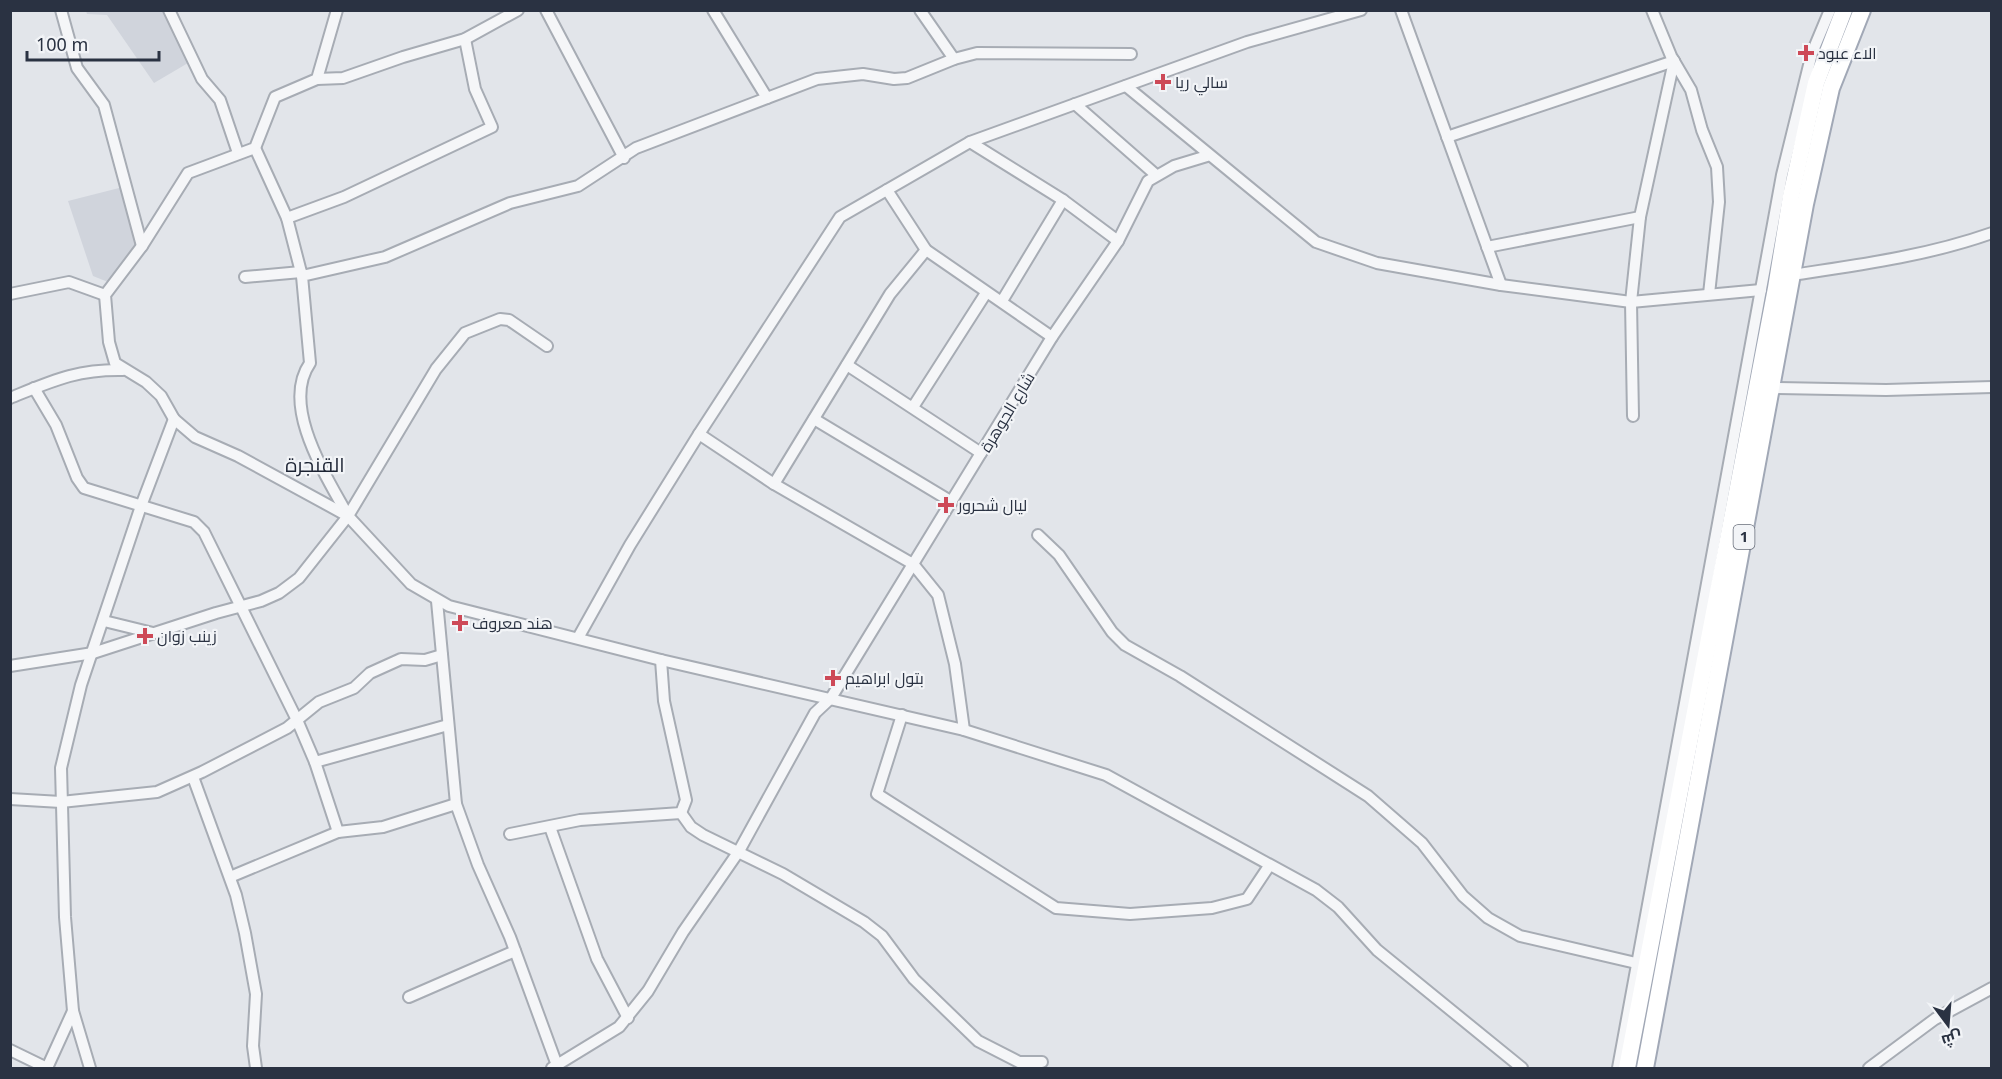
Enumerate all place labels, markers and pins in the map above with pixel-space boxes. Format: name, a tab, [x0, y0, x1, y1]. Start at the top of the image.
place label: الاء عبود	[1818, 42, 1877, 64]
marker: الاء عبود	[1799, 46, 1813, 60]
place label: سالي ريا	[1175, 71, 1228, 96]
marker: سالي ريا	[1156, 75, 1170, 89]
place label: ليال شحرور	[957, 494, 1027, 516]
marker: ليال شحرور	[939, 498, 953, 512]
place label: هند معروف	[472, 612, 553, 634]
marker: هند معروف	[453, 616, 467, 630]
place label: زينب زوان	[157, 625, 217, 647]
marker: زينب زوان	[138, 629, 152, 643]
place label: بتول ابراهيم	[845, 667, 924, 690]
marker: بتول ابراهيم	[826, 671, 840, 685]

